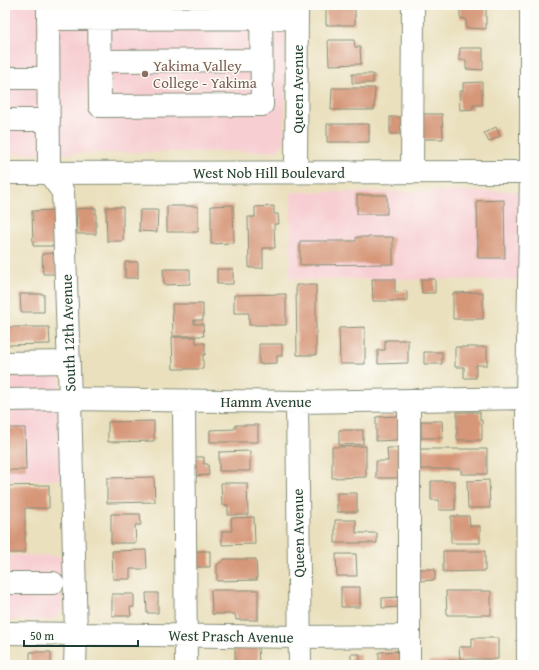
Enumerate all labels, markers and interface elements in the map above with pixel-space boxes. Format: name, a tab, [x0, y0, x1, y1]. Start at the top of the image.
street label: Queen Avenue	[287, 44, 308, 134]
place label: Yakima Valley College - Yakima	[153, 55, 257, 93]
marker: Yakima Valley College - Yakima	[140, 69, 150, 79]
street label: West Nob Hill Boulevard	[193, 162, 345, 183]
street label: South 12th Avenue	[55, 274, 81, 392]
street label: Hamm Avenue	[221, 391, 311, 412]
street label: Queen Avenue	[287, 488, 309, 578]
scale bar	[24, 622, 138, 648]
street label: West Prasch Avenue	[168, 624, 294, 648]
text: 50 m	[30, 627, 54, 644]

